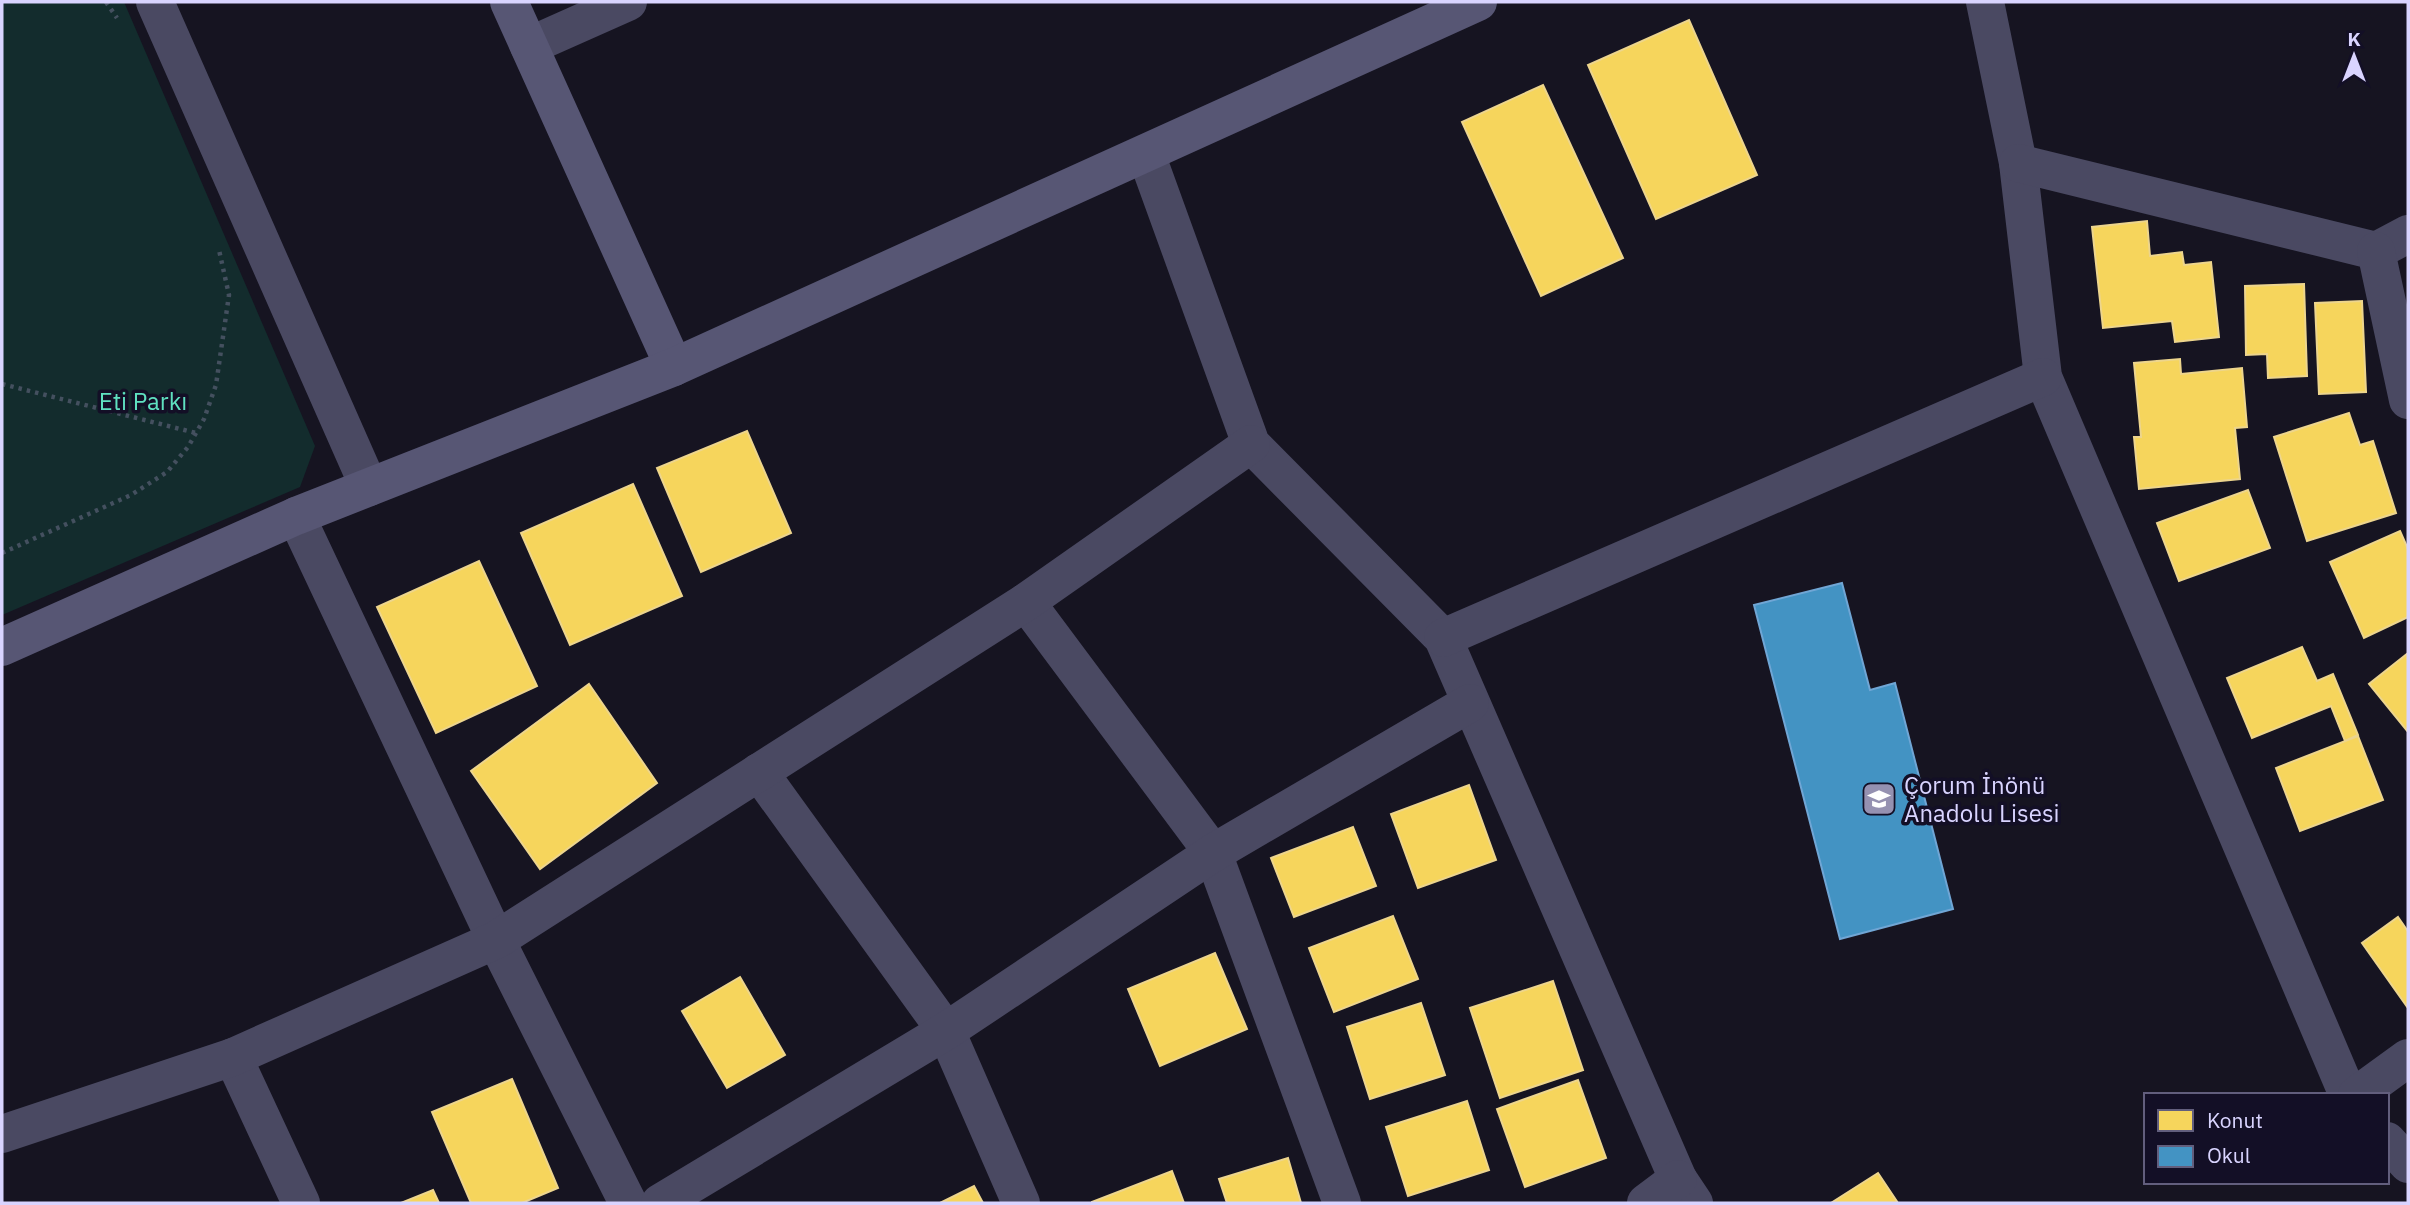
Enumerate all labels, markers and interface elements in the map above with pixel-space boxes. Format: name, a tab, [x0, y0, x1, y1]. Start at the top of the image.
north arrow	[2319, 21, 2389, 91]
text: K	[2347, 27, 2361, 51]
park label: Eti Parkı	[99, 385, 187, 417]
place label: Çorum İnönü Anadolu Lisesi	[1904, 769, 2060, 829]
school or university icon: Çorum İnönü Anadolu Lisesi	[1860, 780, 1898, 818]
legend	[2144, 1093, 2389, 1184]
text: Konut	[2207, 1106, 2263, 1134]
text: Okul	[2207, 1141, 2251, 1169]

